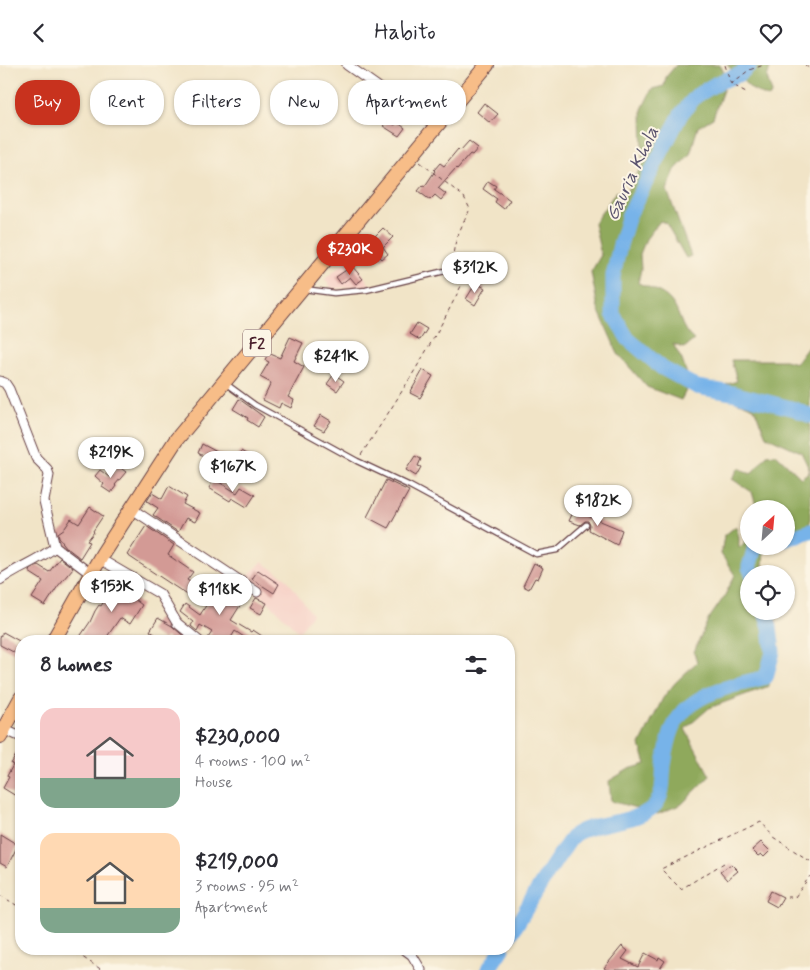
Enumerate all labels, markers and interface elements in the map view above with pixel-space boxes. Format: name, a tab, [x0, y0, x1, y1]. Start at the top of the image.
icon: back	[25, 19, 53, 47]
text: Habito	[374, 19, 436, 47]
icon: heart	[757, 19, 785, 47]
chip: Buy	[15, 80, 80, 125]
chip: Rent	[90, 80, 164, 125]
chip: Filters	[174, 80, 260, 125]
chip: New	[270, 80, 338, 125]
chip: Apartment	[348, 80, 466, 125]
water label: Gauria Khola	[600, 122, 665, 225]
pin: $230K	[315, 233, 385, 276]
text: $230K	[328, 239, 372, 260]
pin: $312K	[440, 251, 510, 294]
text: $312K	[453, 257, 497, 278]
road number: F2	[243, 329, 271, 357]
pin: $241K	[301, 341, 371, 383]
text: $241K	[314, 346, 358, 367]
pin: $219K	[76, 437, 146, 479]
text: $219K	[89, 442, 133, 463]
pin: $167K	[198, 451, 268, 493]
text: $167K	[210, 456, 256, 477]
pin: $182K	[563, 485, 633, 527]
text: $182K	[575, 490, 621, 511]
north arrow	[740, 500, 795, 555]
map controls	[740, 500, 795, 620]
button: locate	[740, 565, 795, 620]
pin: $153K	[77, 571, 147, 613]
pin: $118K	[185, 573, 255, 616]
text: $153K	[91, 576, 133, 597]
text: $118K	[198, 579, 242, 600]
text: 8 homes	[40, 651, 112, 679]
icon: filters	[462, 651, 490, 679]
text: $230,000	[195, 723, 280, 751]
icon: home	[80, 728, 140, 788]
text: 4 rooms · 100 m²	[195, 751, 311, 772]
text: House	[195, 772, 233, 793]
text: $219,000	[195, 848, 279, 876]
icon: home	[80, 853, 140, 913]
text: 3 rooms · 95 m²	[195, 876, 299, 897]
text: Apartment	[195, 897, 268, 918]

